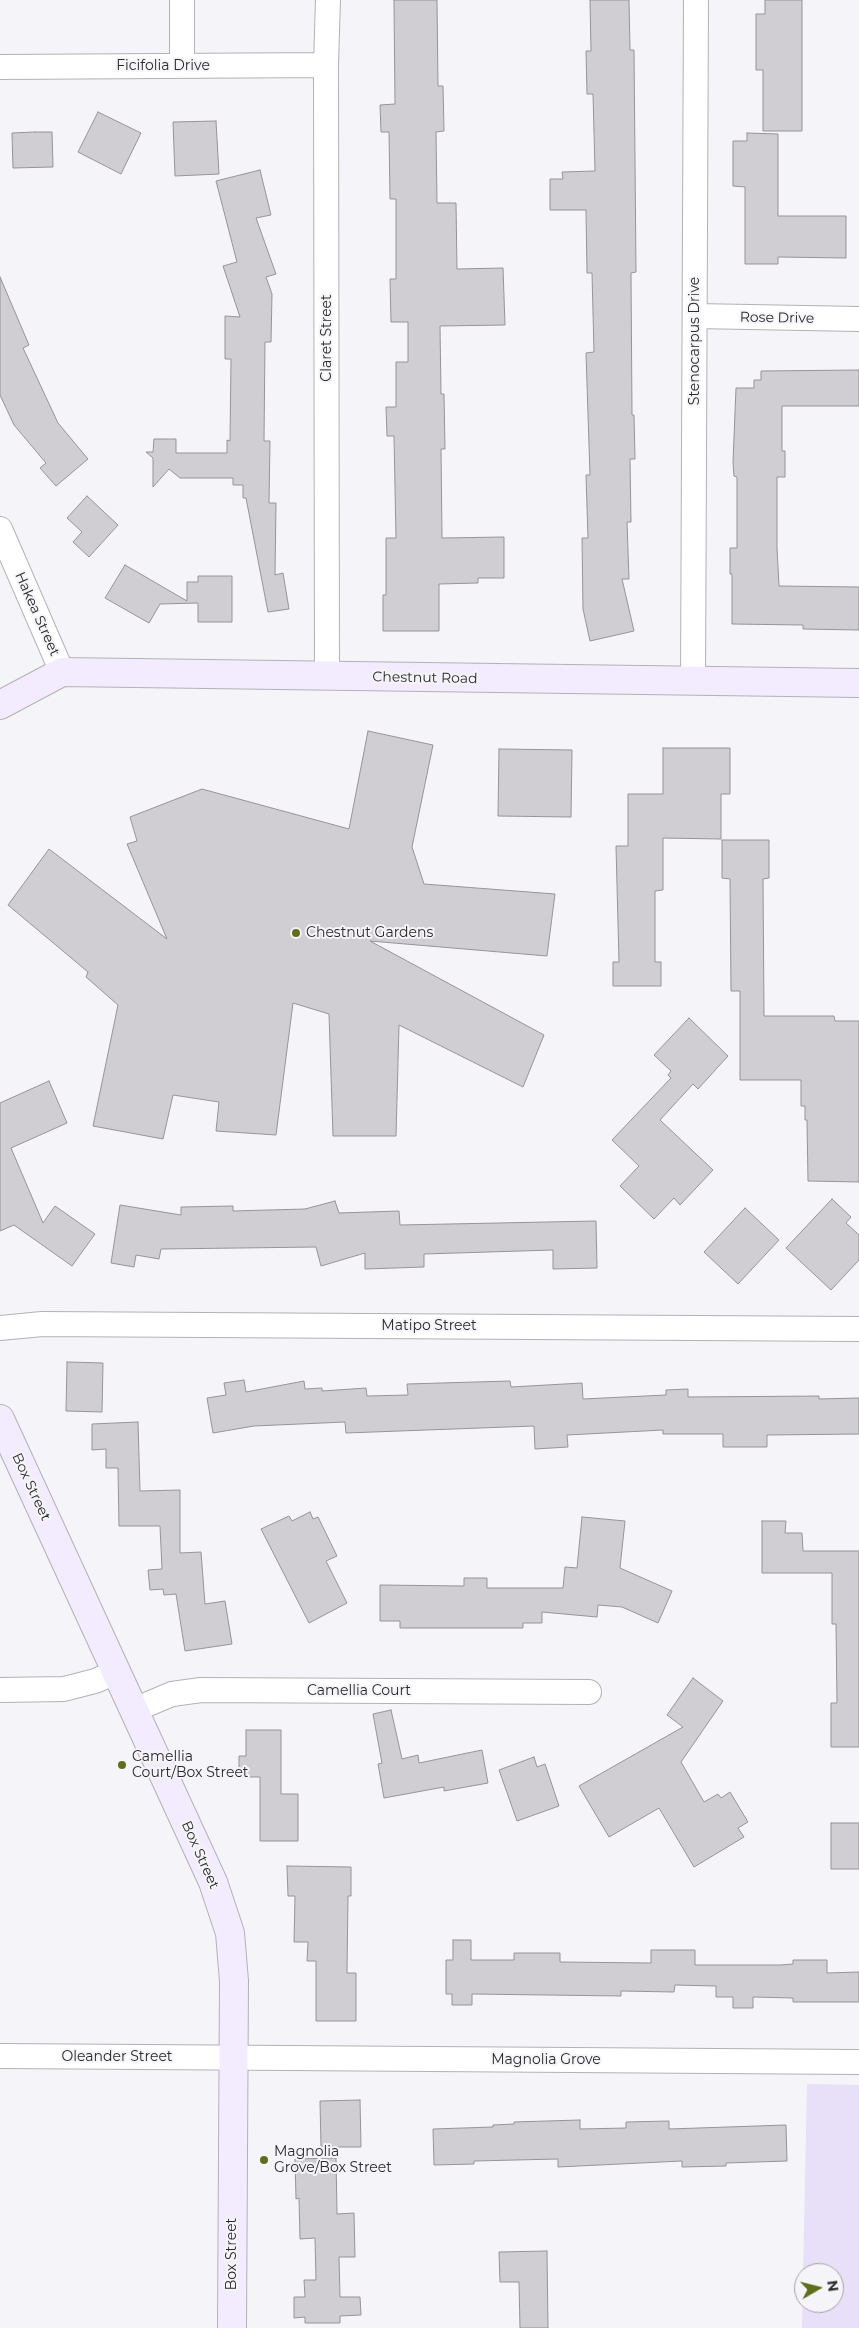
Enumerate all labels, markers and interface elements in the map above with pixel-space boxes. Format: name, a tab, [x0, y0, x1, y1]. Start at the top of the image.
street label: Ficifolia Drive	[116, 58, 210, 74]
street label: Stenocarpus Drive	[687, 277, 703, 405]
street label: Claret Street	[319, 294, 335, 382]
street label: Rose Drive	[740, 309, 814, 327]
street label: Hakea Street	[11, 569, 63, 659]
street label: Chestnut Road	[372, 669, 478, 687]
place label: Chestnut Gardens	[306, 925, 433, 941]
marker: Chestnut Gardens	[290, 927, 302, 939]
street label: Matipo Street	[381, 1318, 477, 1334]
street label: Box Street	[8, 1451, 54, 1523]
street label: Camellia Court	[307, 1683, 411, 1699]
place label: Camellia Court/Box Street	[132, 1749, 249, 1781]
marker: Camellia Court/Box Street	[116, 1759, 128, 1771]
street label: Box Street	[178, 1818, 222, 1892]
street label: Oleander Street	[61, 2049, 173, 2065]
street label: Magnolia Grove	[491, 2052, 601, 2068]
place label: Magnolia Grove/Box Street	[274, 2144, 392, 2176]
marker: Magnolia Grove/Box Street	[258, 2154, 270, 2166]
street label: Box Street	[224, 2218, 240, 2290]
north arrow	[794, 2263, 844, 2313]
text: N	[823, 2279, 843, 2293]

